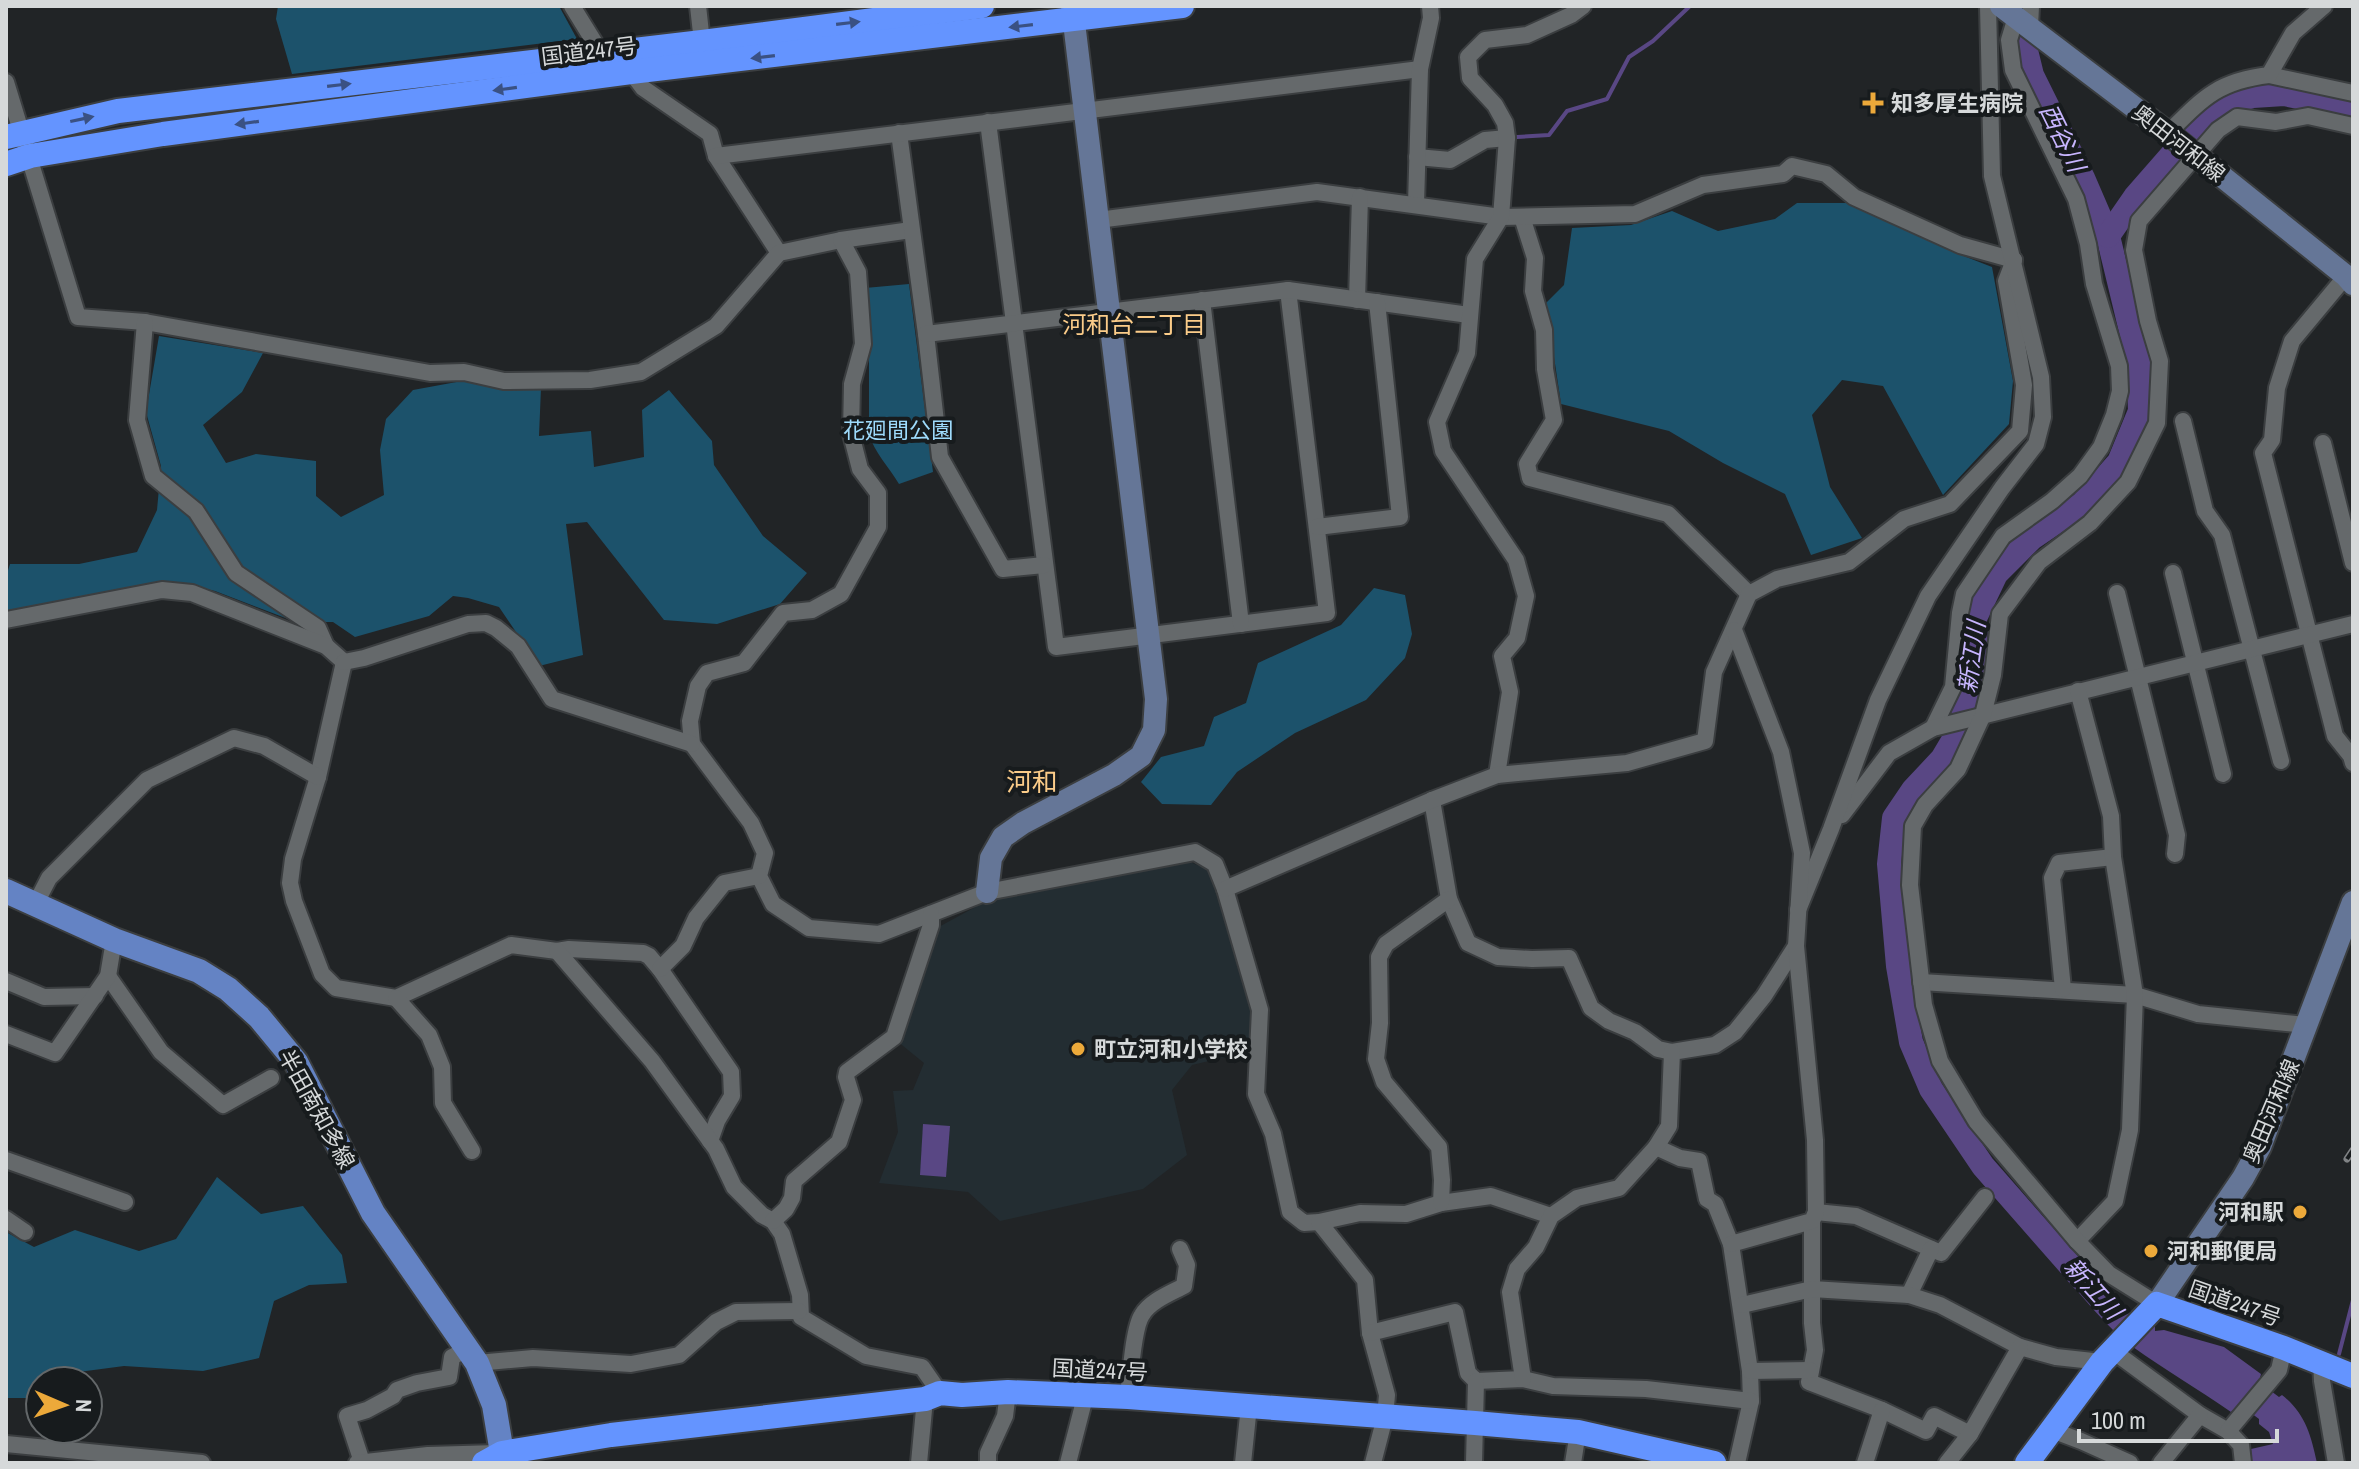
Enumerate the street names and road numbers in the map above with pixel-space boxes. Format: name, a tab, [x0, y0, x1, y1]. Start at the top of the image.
street label: 国道247号	[539, 30, 639, 72]
street label: 奥田河和線	[2126, 97, 2232, 189]
street label: 半田南知多線	[272, 1044, 362, 1174]
street label: 奥田河和線	[2236, 1055, 2306, 1167]
street label: 国道247号	[2185, 1273, 2285, 1333]
street label: 国道247号	[1051, 1353, 1149, 1387]

